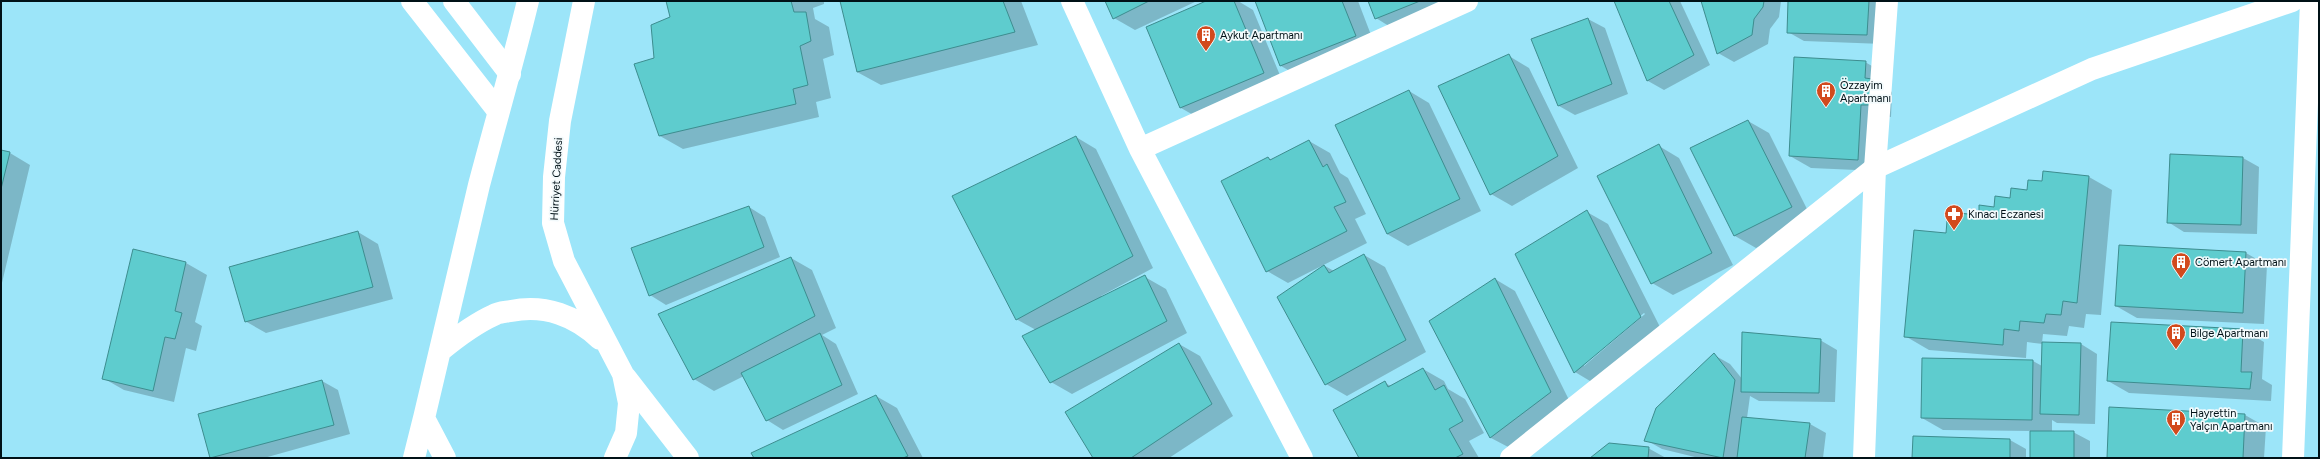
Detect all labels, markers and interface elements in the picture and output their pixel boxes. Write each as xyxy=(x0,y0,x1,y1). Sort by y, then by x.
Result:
building icon: Aykut Apartmanı xyxy=(1195,24,1217,52)
place label: Aykut Apartmanı xyxy=(1220,29,1303,42)
place label: Özzayim Apartmanı xyxy=(1840,78,1891,105)
building icon: Özzayim Apartmanı xyxy=(1815,80,1837,108)
street label: Hürriyet Caddesi xyxy=(548,137,565,221)
pharmacy icon: Kınacı Eczanesi xyxy=(1943,203,1965,231)
place label: Kınacı Eczanesi xyxy=(1968,208,2044,221)
building icon: Cömert Apartmanı xyxy=(2170,251,2192,279)
place label: Cömert Apartmanı xyxy=(2195,256,2286,269)
building icon: Bilge Apartmanı xyxy=(2165,322,2187,350)
place label: Bilge Apartmanı xyxy=(2190,327,2268,340)
place label: Hayrettin Yalçın Apartmanı xyxy=(2190,407,2272,433)
building icon: Hayrettin Yalçın Apartmanı xyxy=(2165,408,2187,436)

